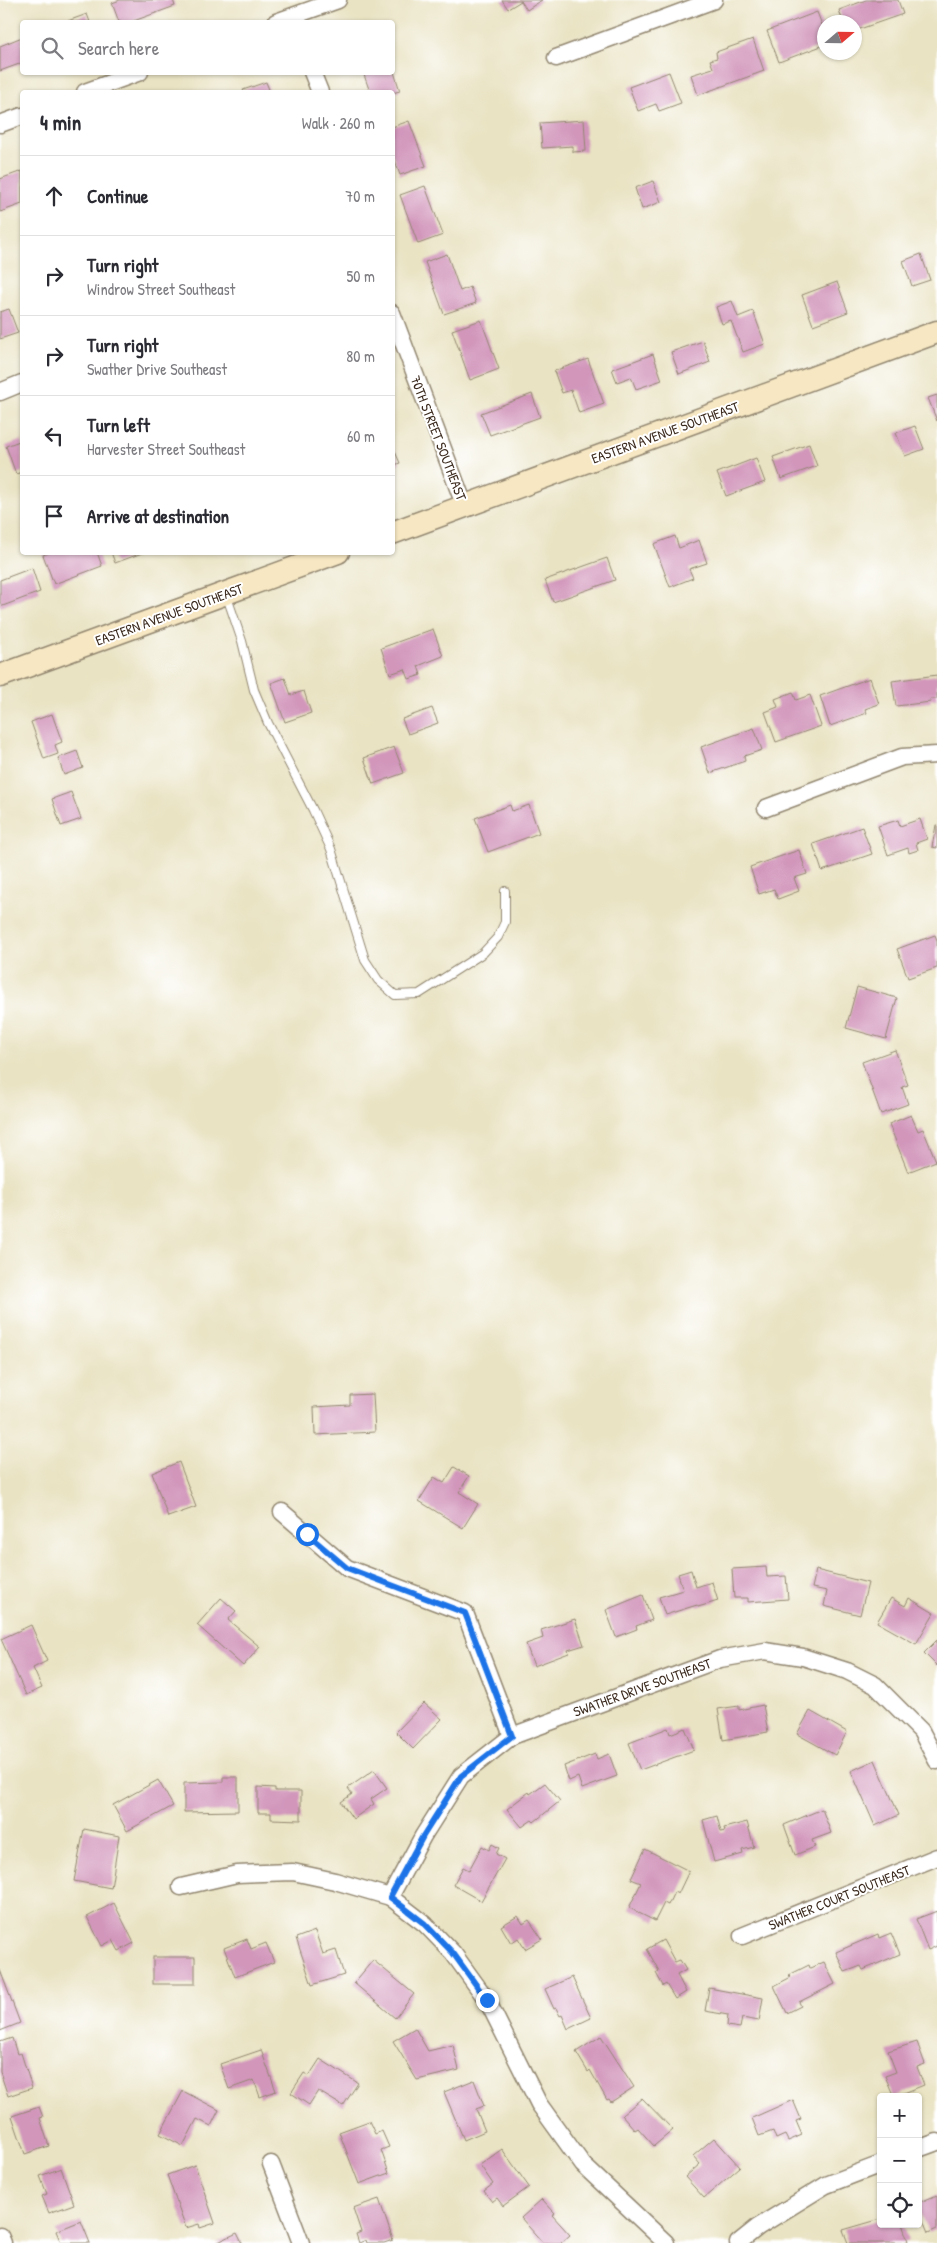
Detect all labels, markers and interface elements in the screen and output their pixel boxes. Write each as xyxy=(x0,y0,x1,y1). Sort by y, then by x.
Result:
north arrow xyxy=(817,15,862,60)
search box xyxy=(20,20,395,75)
icon: search xyxy=(38,34,66,62)
text: Search here xyxy=(78,35,159,61)
text: 4 min xyxy=(40,108,81,137)
text: Walk · 260 m xyxy=(302,112,375,134)
icon: ahead xyxy=(40,182,68,210)
text: Continue xyxy=(87,183,148,209)
text: 70 m xyxy=(345,185,375,207)
text: Turn right xyxy=(87,252,158,278)
icon: right xyxy=(40,262,68,290)
text: 50 m xyxy=(347,265,375,287)
text: Windrow Street Southeast xyxy=(87,278,235,300)
text: Turn right xyxy=(87,332,158,358)
icon: right xyxy=(40,342,68,370)
text: 80 m xyxy=(346,345,375,367)
text: Swather Drive Southeast xyxy=(87,358,227,380)
street label: 70TH STREET SOUTHEAST xyxy=(406,373,472,503)
street label: EASTERN AVENUE SOUTHEAST xyxy=(589,396,742,468)
text: Turn left xyxy=(87,412,150,438)
icon: left xyxy=(40,422,68,450)
text: 60 m xyxy=(347,425,375,447)
text: Harvester Street Southeast xyxy=(87,438,245,460)
icon: arrive xyxy=(40,502,68,530)
text: Arrive at destination xyxy=(87,503,229,529)
street label: EASTERN AVENUE SOUTHEAST xyxy=(93,578,246,650)
route start xyxy=(296,1523,319,1546)
street label: SWATHER DRIVE SOUTHEAST xyxy=(570,1653,714,1721)
street label: SWATHER COURT SOUTHEAST xyxy=(765,1860,913,1934)
route end xyxy=(476,1989,499,2012)
map controls xyxy=(877,2093,922,2228)
button: + xyxy=(877,2093,922,2138)
button: − xyxy=(877,2138,922,2183)
button: locate xyxy=(877,2183,922,2228)

